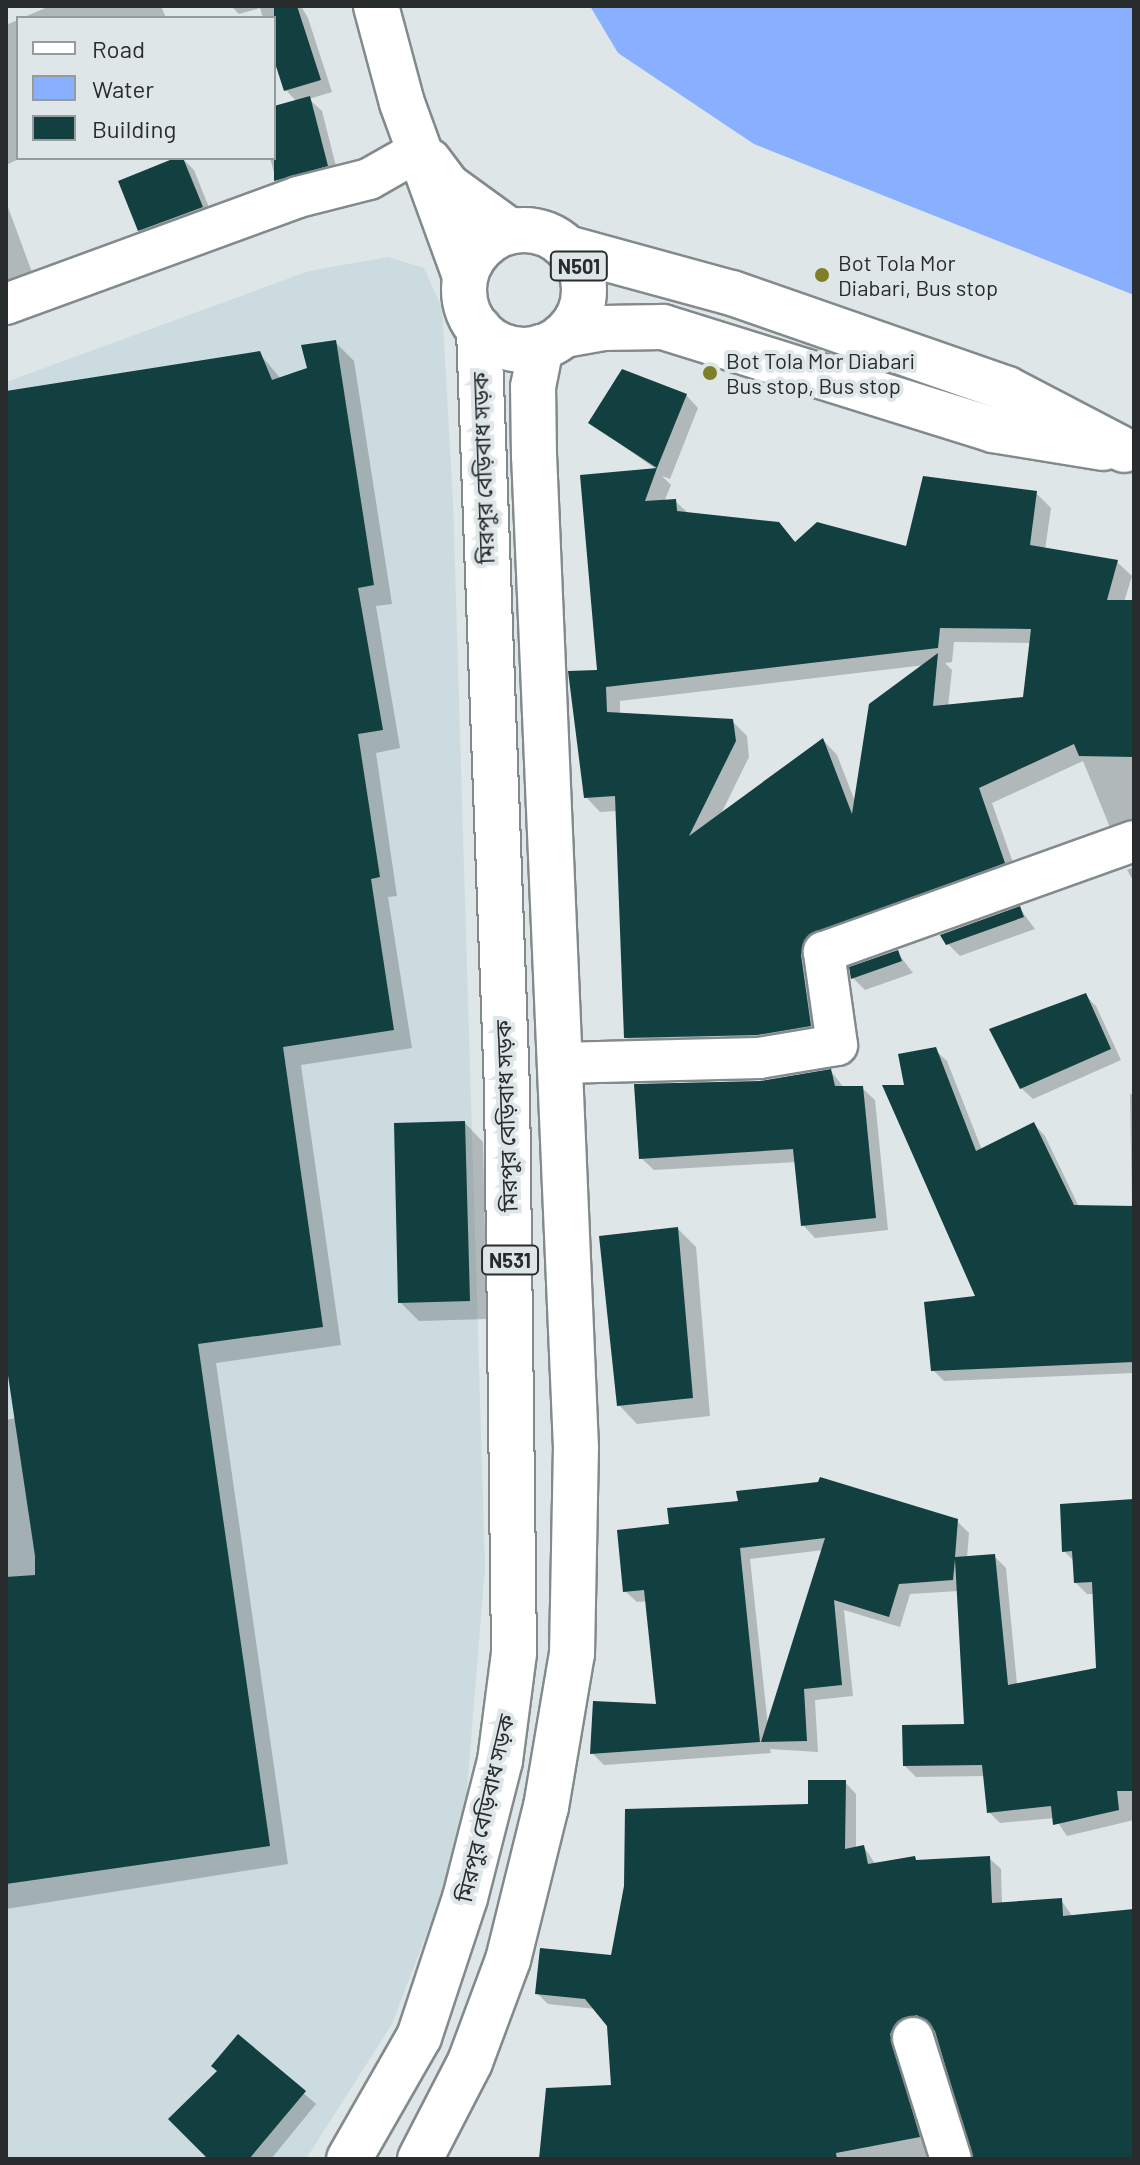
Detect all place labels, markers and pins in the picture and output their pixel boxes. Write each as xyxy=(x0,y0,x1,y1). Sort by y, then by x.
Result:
place label: Bot Tola Mor Diabari, Bus stop xyxy=(838,249,998,300)
marker: Bot Tola Mor Diabari, Bus stop xyxy=(813,266,831,284)
place label: Bot Tola Mor Diabari Bus stop, Bus stop xyxy=(726,347,915,398)
marker: Bot Tola Mor Diabari Bus stop, Bus stop xyxy=(701,364,719,382)

